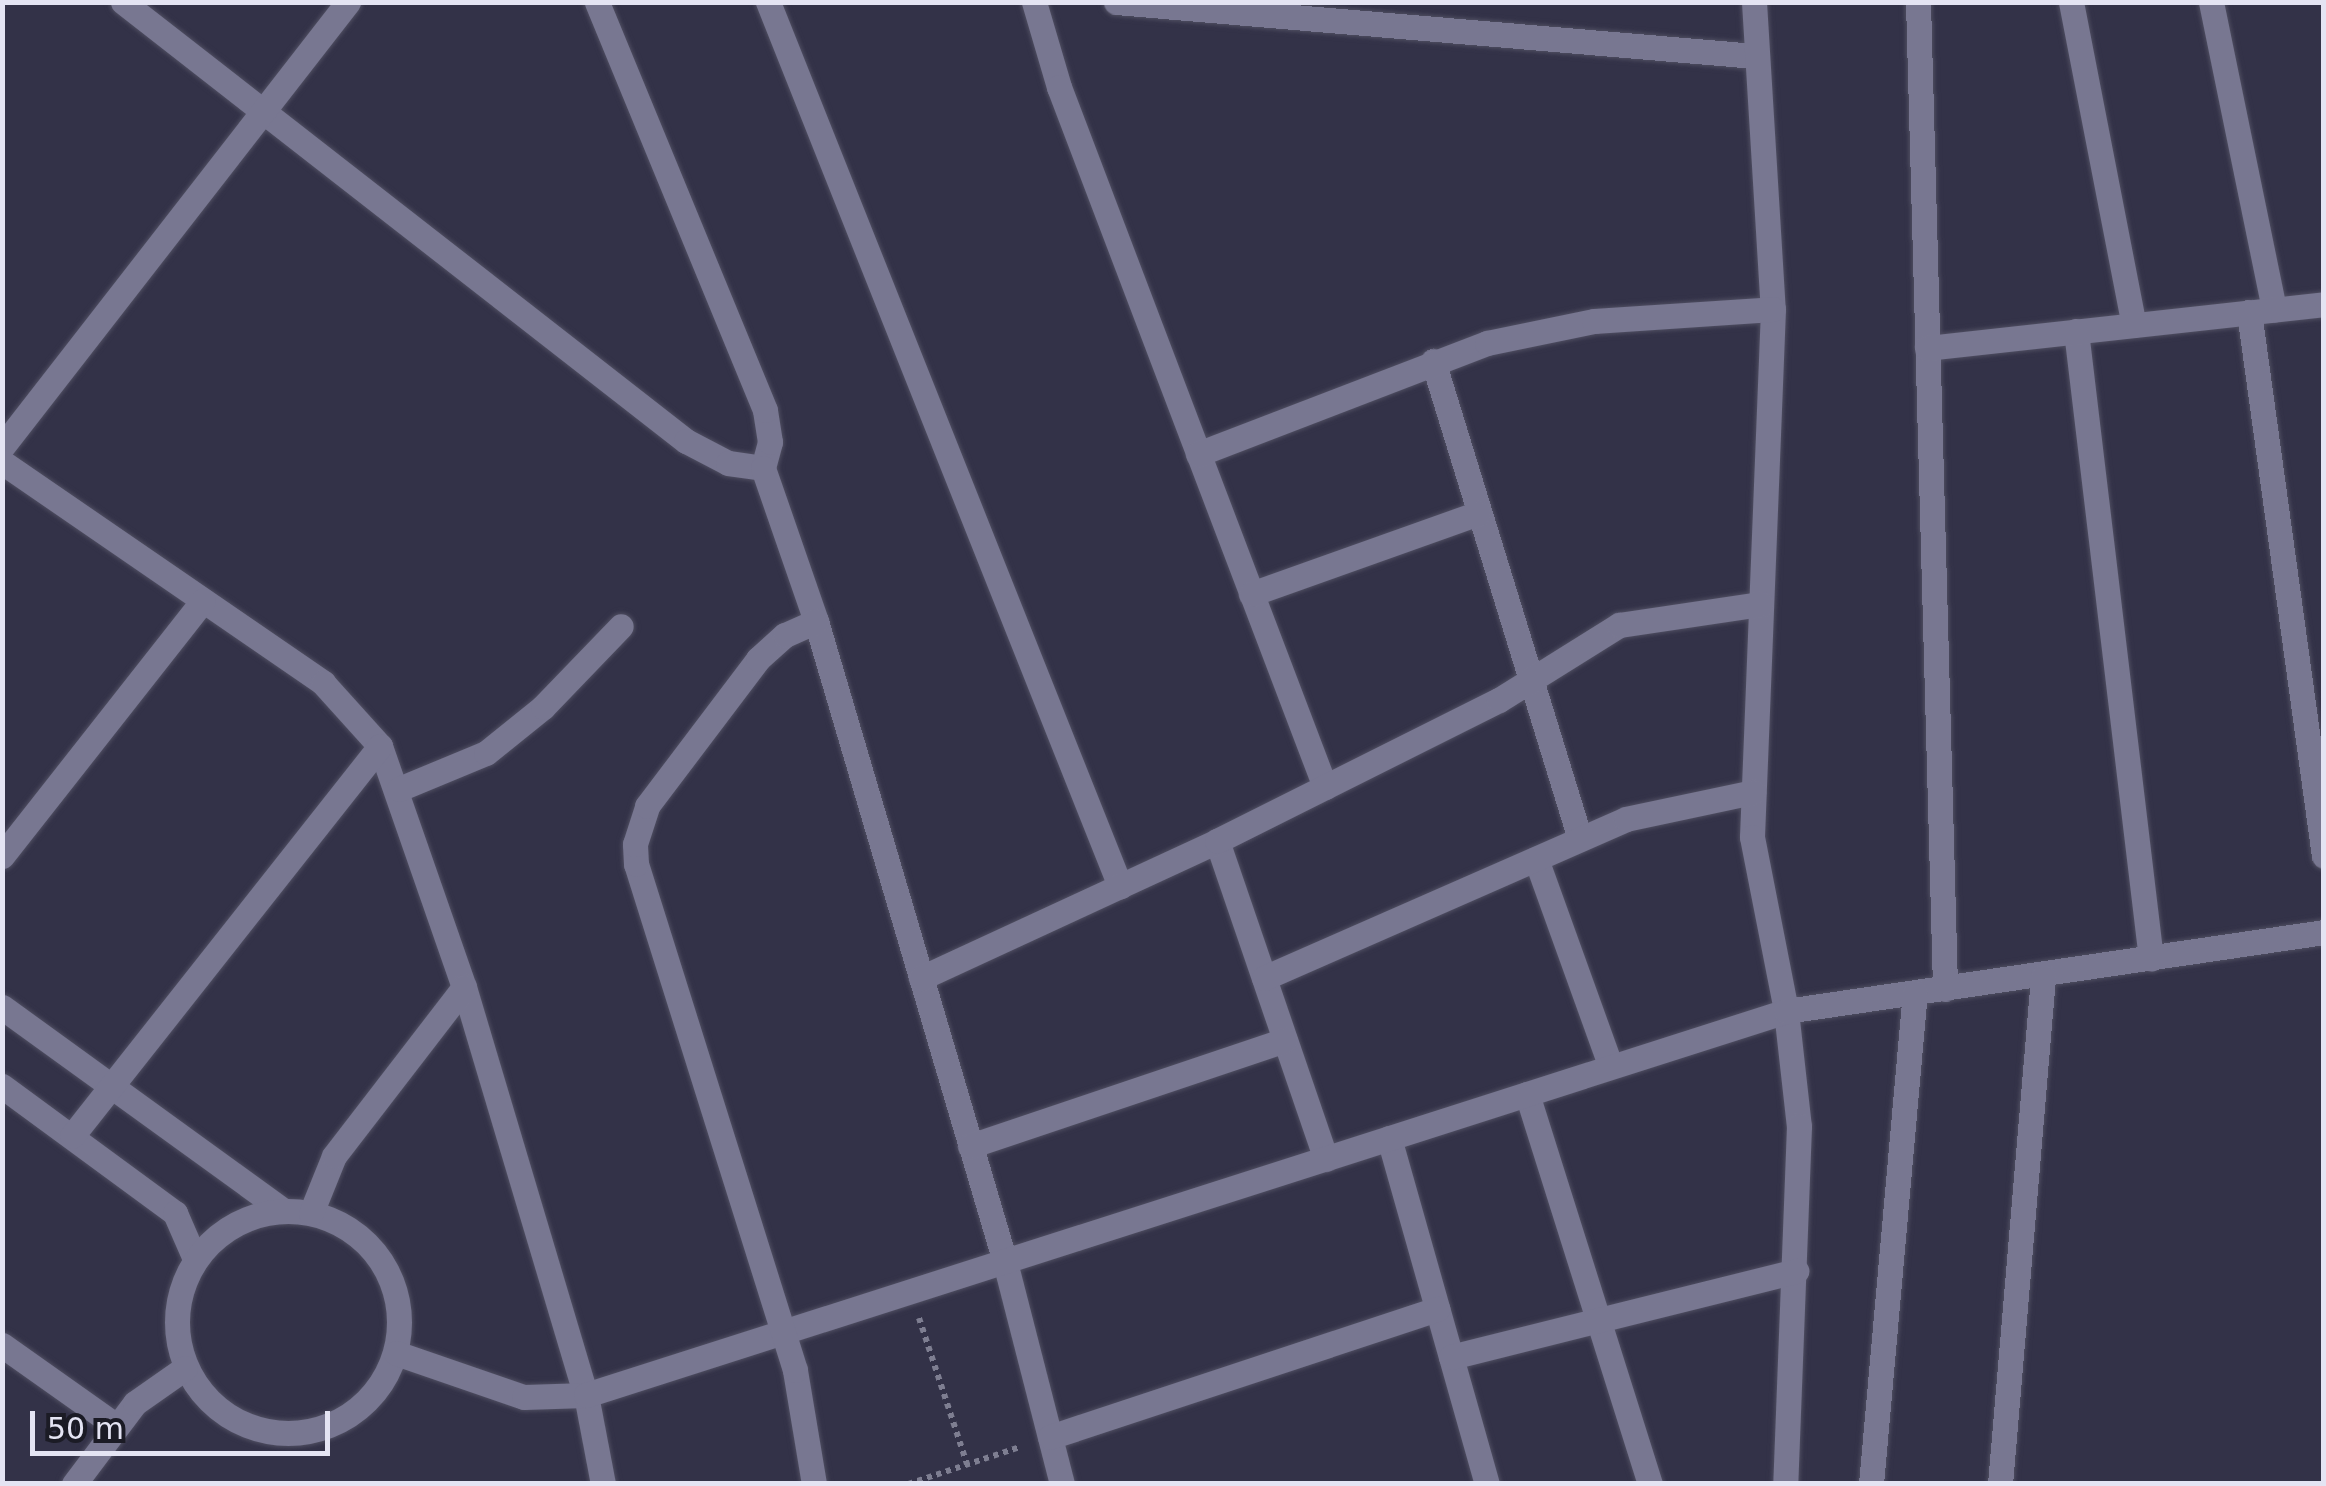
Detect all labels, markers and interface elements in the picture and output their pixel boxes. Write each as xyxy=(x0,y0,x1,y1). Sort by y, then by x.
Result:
scale bar xyxy=(35,1391,335,1453)
text: 50 m xyxy=(47,1411,124,1446)

